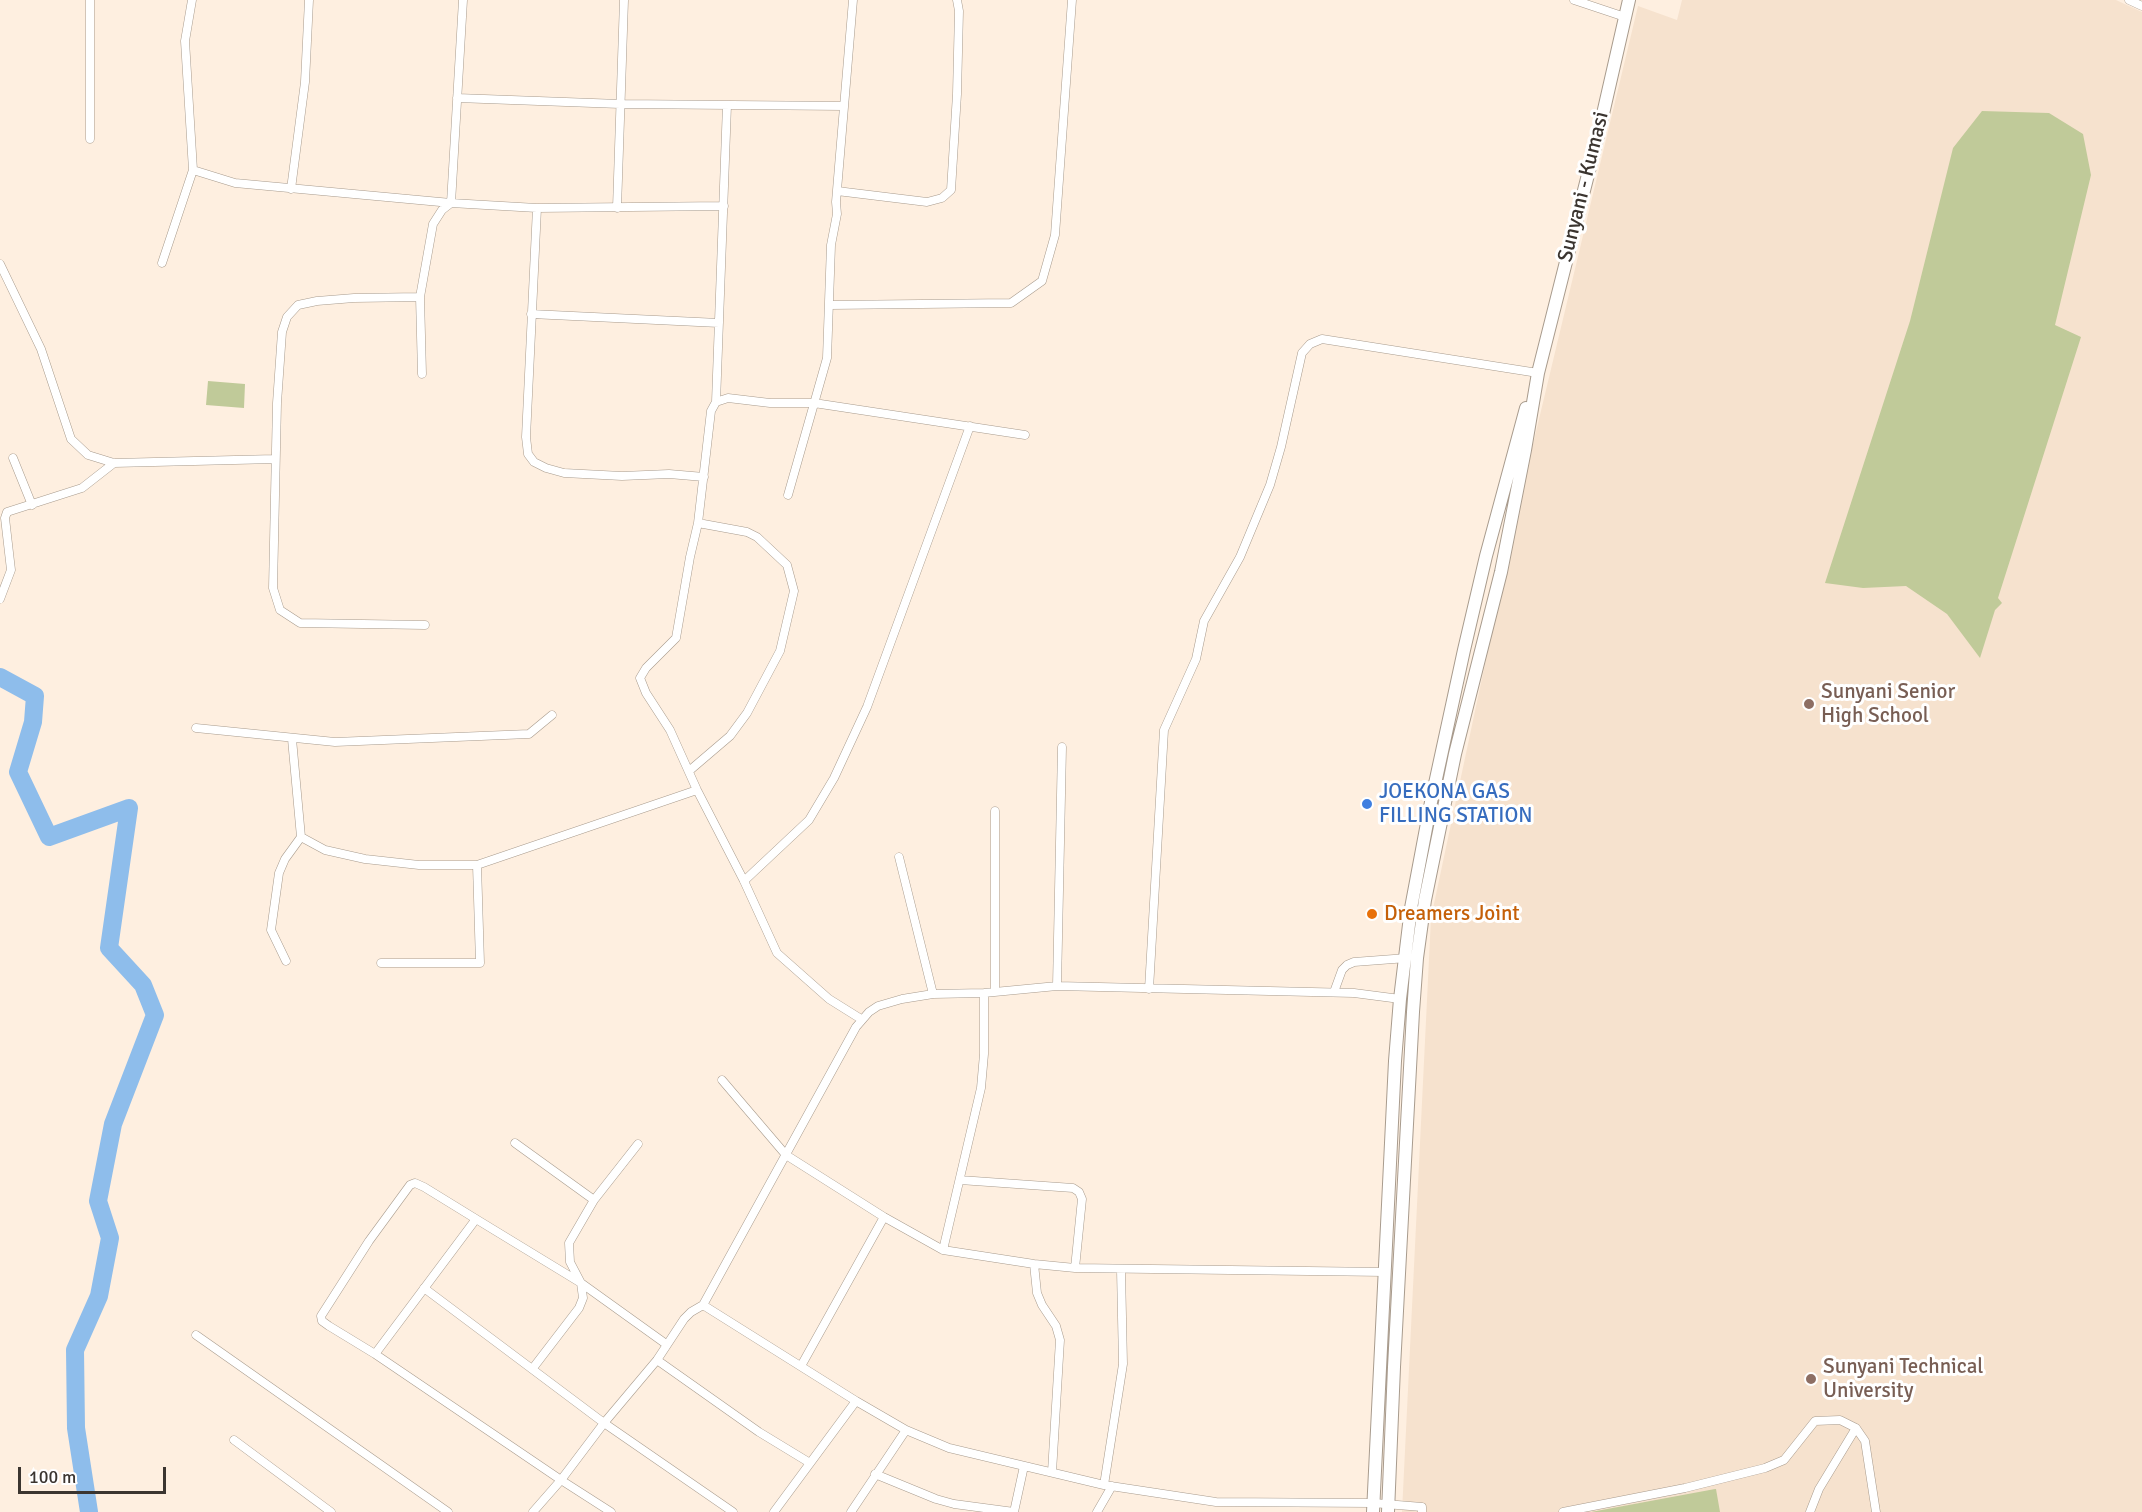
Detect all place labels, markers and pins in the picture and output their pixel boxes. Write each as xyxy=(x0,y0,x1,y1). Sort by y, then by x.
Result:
place label: Sunyani Senior High School xyxy=(1821,679,1955,729)
marker: Sunyani Senior High School xyxy=(1802,697,1816,711)
place label: JOEKONA GAS FILLING STATION xyxy=(1379,779,1532,829)
marker: JOEKONA GAS FILLING STATION xyxy=(1360,797,1374,811)
place label: Dreamers Joint xyxy=(1384,901,1520,927)
marker: Dreamers Joint xyxy=(1365,907,1379,921)
place label: Sunyani Technical University xyxy=(1823,1354,1984,1404)
marker: Sunyani Technical University xyxy=(1804,1372,1818,1386)

